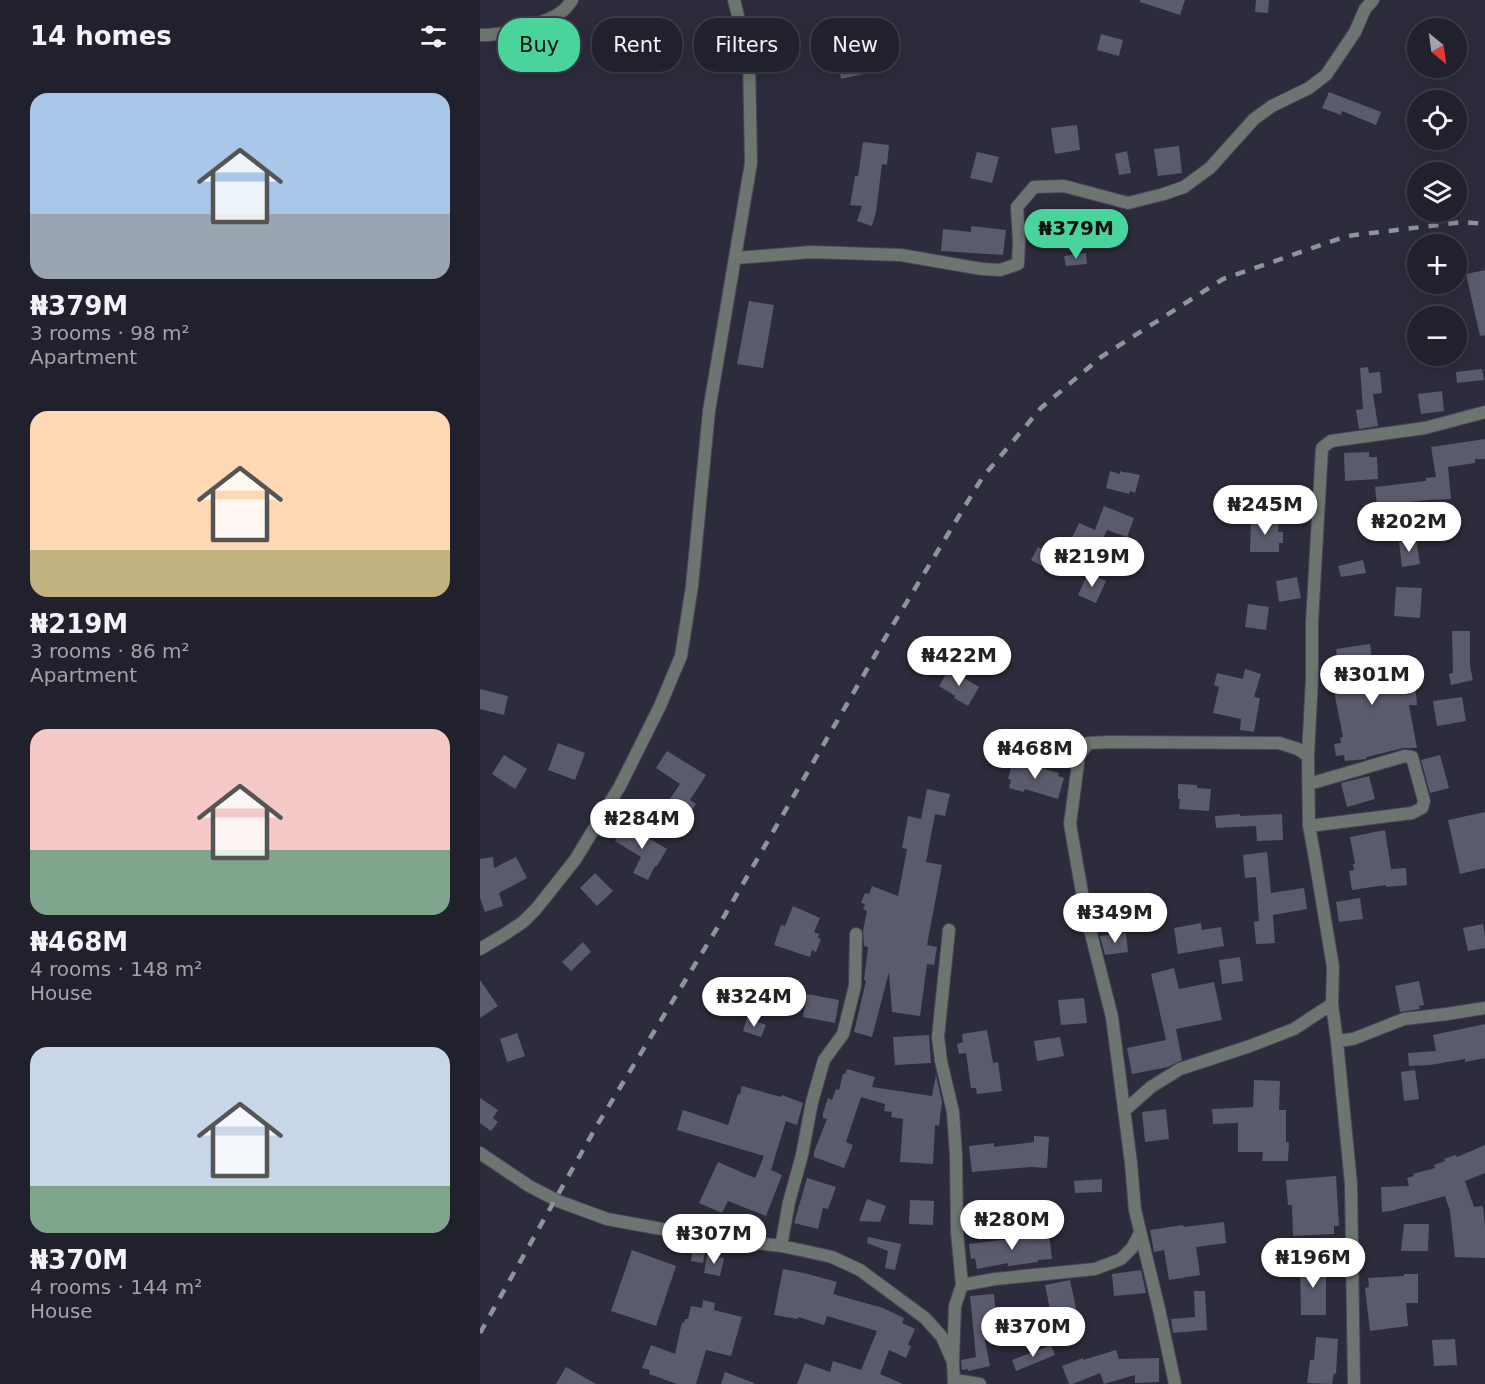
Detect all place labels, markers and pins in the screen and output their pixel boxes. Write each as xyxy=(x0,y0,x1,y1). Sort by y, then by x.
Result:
pin: ₦379M xyxy=(1034,209,1118,260)
pin: ₦245M xyxy=(1223,485,1307,536)
pin: ₦202M xyxy=(1367,502,1451,553)
pin: ₦219M xyxy=(1050,537,1134,588)
pin: ₦422M xyxy=(917,636,1001,687)
pin: ₦301M xyxy=(1330,655,1414,706)
pin: ₦468M xyxy=(993,729,1077,780)
pin: ₦284M xyxy=(600,799,684,850)
pin: ₦349M xyxy=(1073,893,1157,944)
pin: ₦324M xyxy=(712,977,796,1028)
pin: ₦280M xyxy=(970,1200,1054,1251)
pin: ₦307M xyxy=(672,1214,756,1265)
pin: ₦196M xyxy=(1271,1238,1355,1289)
pin: ₦370M xyxy=(991,1307,1075,1358)

